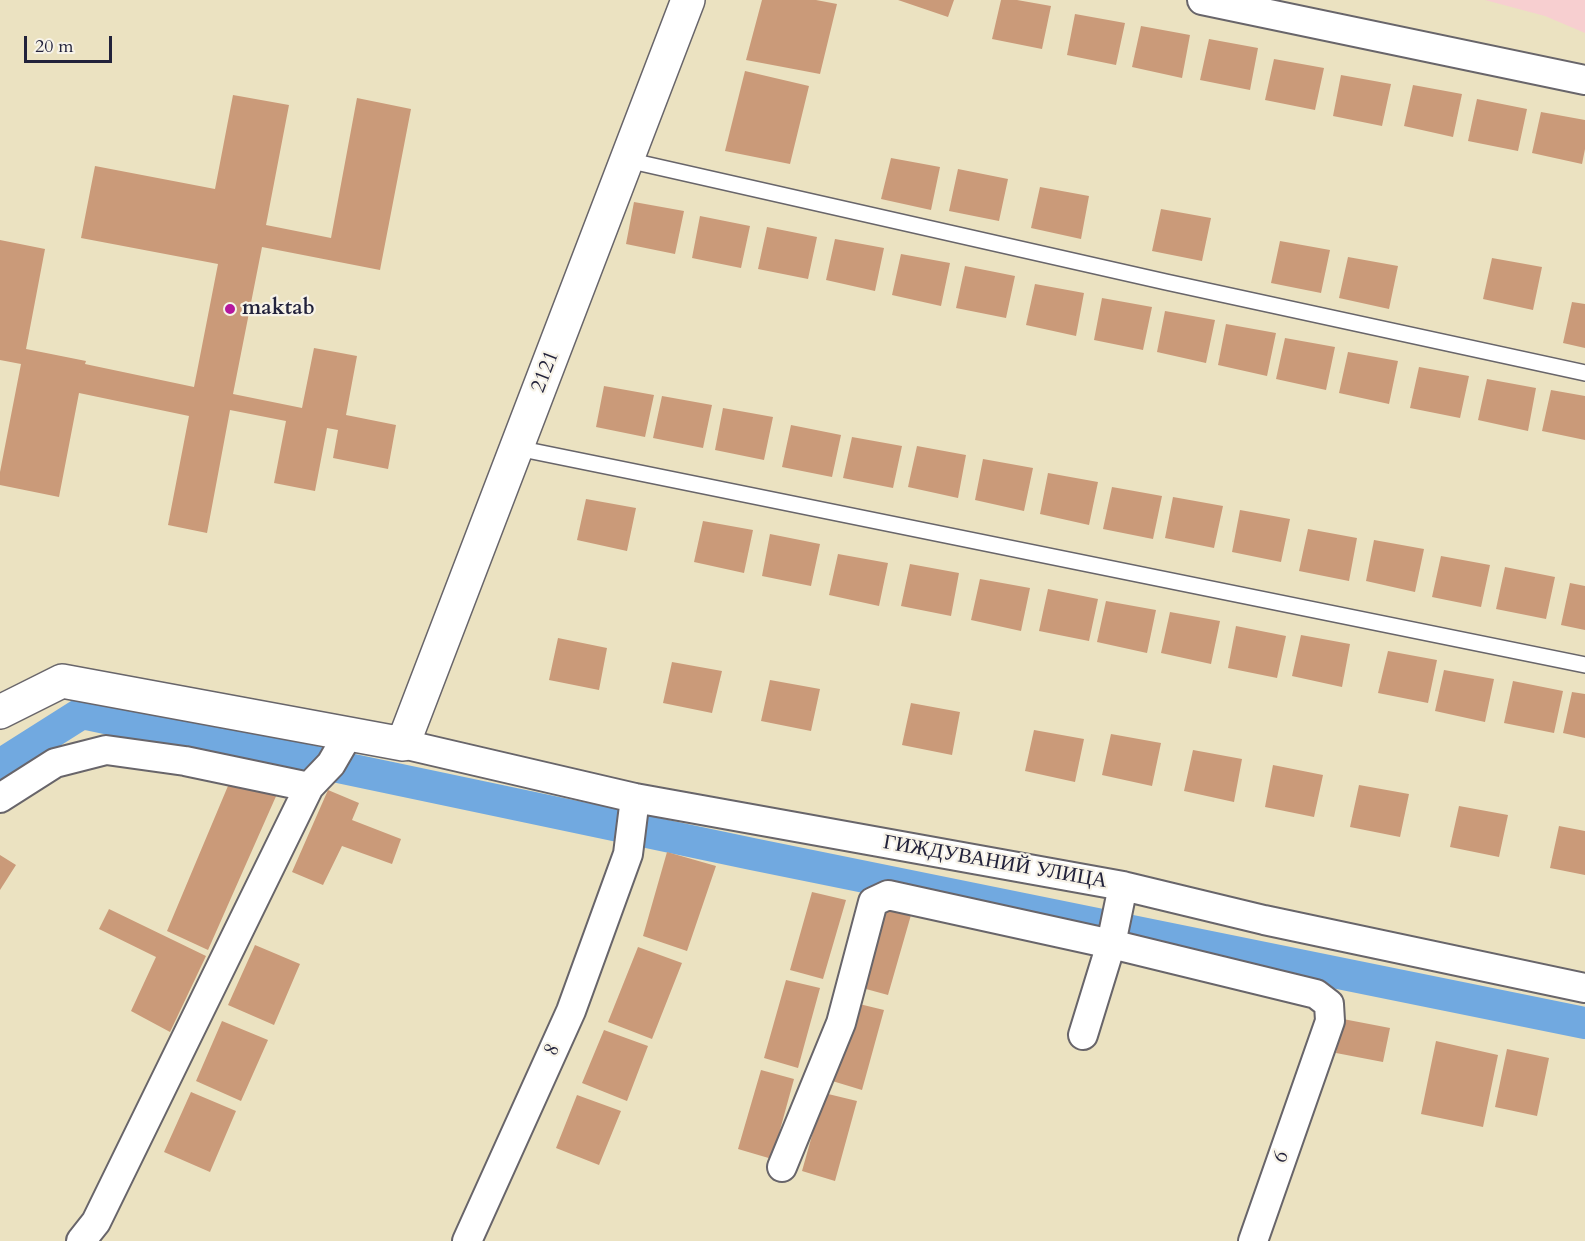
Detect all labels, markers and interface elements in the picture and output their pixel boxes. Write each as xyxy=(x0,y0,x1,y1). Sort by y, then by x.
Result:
scale bar xyxy=(27,24,116,62)
text: 20 m xyxy=(35,34,74,59)
place label: maktab xyxy=(242,296,315,322)
marker: maktab xyxy=(223,302,237,316)
street label: 2121 xyxy=(527,347,565,397)
street label: ГИЖДУВАНИЙ УЛИЦА xyxy=(881,831,1109,895)
street label: 8 xyxy=(539,1040,567,1060)
street label: 6 xyxy=(1268,1148,1296,1166)

